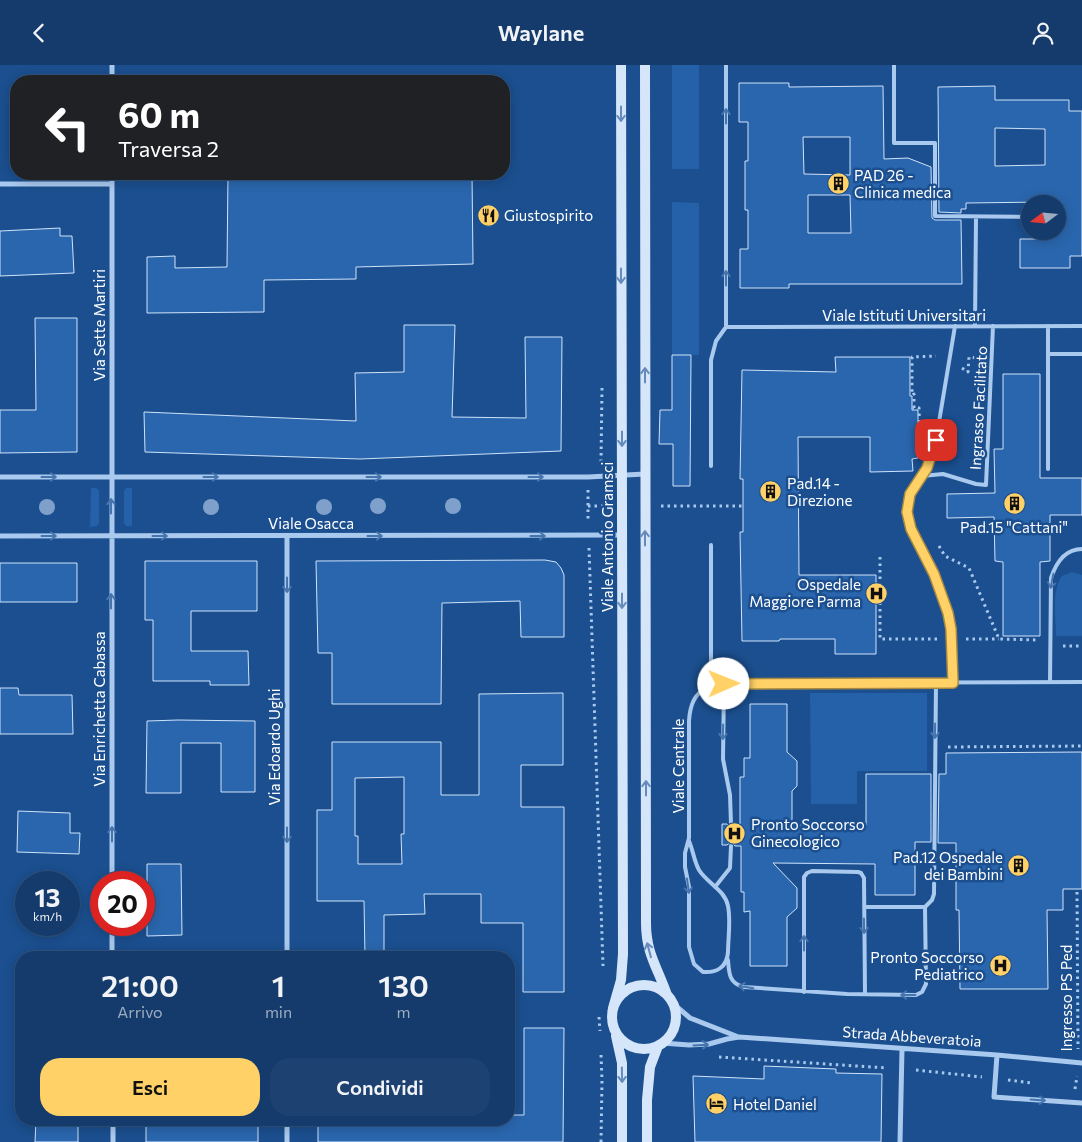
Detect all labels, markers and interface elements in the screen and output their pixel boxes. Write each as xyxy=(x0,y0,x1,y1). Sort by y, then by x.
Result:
icon: back xyxy=(25,19,53,47)
text: Waylane xyxy=(498,19,584,46)
icon: person xyxy=(1029,19,1057,47)
text: 60 m xyxy=(118,92,200,135)
icon: left xyxy=(35,95,100,160)
one-way arrow xyxy=(616,105,626,121)
one-way arrow xyxy=(721,108,731,124)
text: Traversa 2 xyxy=(118,135,219,162)
place label: PAD 26 - Clinica medica xyxy=(854,166,951,201)
building icon: PAD 26 - Clinica medica xyxy=(826,172,850,196)
north arrow xyxy=(1021,195,1066,240)
map controls xyxy=(1021,195,1066,240)
restaurant icon: Giustospirito xyxy=(476,203,500,227)
place label: Giustospirito xyxy=(504,206,593,224)
one-way arrow xyxy=(616,268,626,284)
street label: Via Sette Martiri xyxy=(90,269,108,381)
one-way arrow xyxy=(721,271,731,287)
street label: Viale Istituti Universitari xyxy=(822,306,986,324)
street label: Ingrasso Facilitato xyxy=(966,346,990,470)
one-way arrow xyxy=(640,368,650,384)
pin xyxy=(915,419,957,461)
icon: arrive xyxy=(922,426,950,454)
one-way arrow xyxy=(617,430,627,446)
street label: Viale Antonio Gramsci xyxy=(598,462,616,612)
one-way arrow xyxy=(40,472,56,482)
one-way arrow xyxy=(202,472,219,482)
one-way arrow xyxy=(365,472,381,482)
one-way arrow xyxy=(528,472,544,482)
place label: Pad.14 - Direzione xyxy=(787,474,852,509)
building icon: Pad.14 - Direzione xyxy=(759,480,783,504)
building icon: Pad.15 "Cattani" xyxy=(1002,492,1026,516)
one-way arrow xyxy=(106,499,116,515)
street label: Viale Osacca xyxy=(268,514,354,532)
place label: Pad.15 "Cattani" xyxy=(960,518,1068,536)
one-way arrow xyxy=(640,530,650,546)
one-way arrow xyxy=(40,531,56,541)
one-way arrow xyxy=(152,531,168,541)
one-way arrow xyxy=(366,531,383,541)
one-way arrow xyxy=(529,531,545,541)
one-way arrow xyxy=(1046,572,1056,588)
place label: Ospedale Maggiore Parma xyxy=(749,575,861,610)
one-way arrow xyxy=(282,576,292,592)
hospital icon: Ospedale Maggiore Parma xyxy=(865,581,889,605)
one-way arrow xyxy=(617,592,627,609)
one-way arrow xyxy=(106,594,116,610)
street label: Via Enrichetta Cabassa xyxy=(90,631,108,787)
position arrow xyxy=(697,657,749,709)
street label: Via Edoardo Ughi xyxy=(265,688,283,806)
street label: Viale Centrale xyxy=(669,718,687,813)
one-way arrow xyxy=(930,723,940,739)
one-way arrow xyxy=(718,724,728,740)
one-way arrow xyxy=(641,780,651,796)
place label: Pronto Soccorso Ginecologico xyxy=(751,815,865,850)
hospital icon: Pronto Soccorso Ginecologico xyxy=(723,821,747,845)
one-way arrow xyxy=(107,826,117,842)
one-way arrow xyxy=(282,826,292,842)
place label: Pad.12 Ospedale dei Bambini xyxy=(893,848,1003,883)
building icon: Pad.12 Ospedale dei Bambini xyxy=(1007,854,1031,878)
speed limit sign: 20 xyxy=(90,871,155,936)
one-way arrow xyxy=(683,878,693,894)
text: 13 xyxy=(35,882,60,912)
text: km/h xyxy=(33,909,62,923)
one-way arrow xyxy=(859,918,869,934)
one-way arrow xyxy=(799,935,809,952)
one-way arrow xyxy=(644,942,653,958)
street label: Ingresso PS Ped xyxy=(1057,945,1075,1051)
place label: Pronto Soccorso Pediatrico xyxy=(870,948,984,983)
hospital icon: Pronto Soccorso Pediatrico xyxy=(988,954,1012,978)
text: 21:00 xyxy=(101,966,179,1003)
text: 1 xyxy=(272,966,285,1003)
text: 130 xyxy=(378,966,429,1003)
one-way arrow xyxy=(738,981,754,991)
one-way arrow xyxy=(900,990,916,1000)
text: Arrivo xyxy=(117,1002,163,1021)
text: min xyxy=(265,1002,292,1021)
text: m xyxy=(397,1002,411,1021)
street label: Strada Abbeveratoia xyxy=(842,1022,982,1050)
one-way arrow xyxy=(693,1040,709,1049)
button: Esci xyxy=(40,1058,260,1116)
button: Condividi xyxy=(270,1058,490,1116)
one-way arrow xyxy=(617,1066,627,1083)
hotel icon: Hotel Daniel xyxy=(705,1092,729,1116)
place label: Hotel Daniel xyxy=(733,1095,817,1113)
one-way arrow xyxy=(1029,1095,1045,1105)

